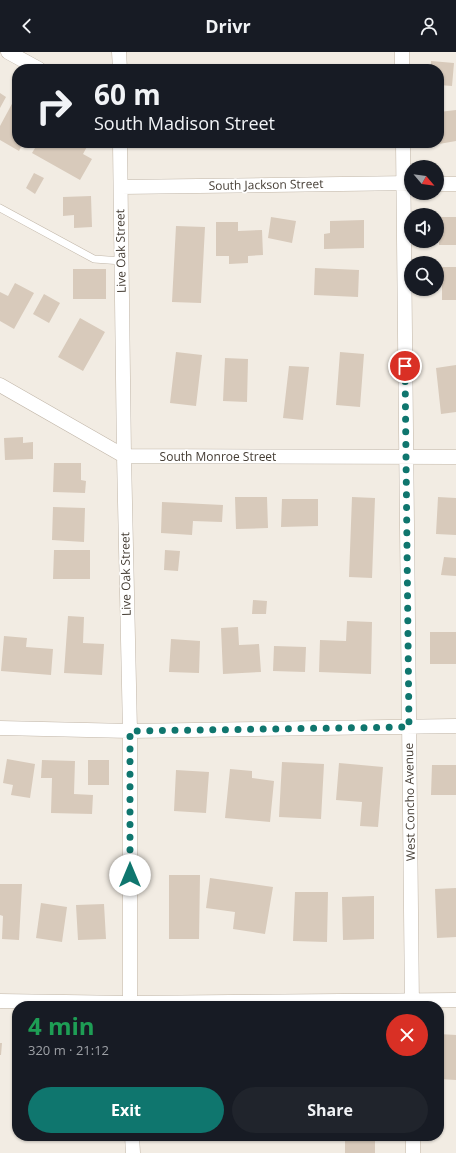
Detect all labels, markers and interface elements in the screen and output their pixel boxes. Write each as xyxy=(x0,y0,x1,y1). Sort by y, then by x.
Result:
text: Drivr xyxy=(205,14,251,38)
icon: back xyxy=(16,15,38,37)
icon: person xyxy=(418,15,440,37)
text: 60 m xyxy=(94,75,161,113)
icon: right xyxy=(28,80,80,132)
text: South Madison Street xyxy=(94,111,275,135)
north arrow xyxy=(404,160,444,200)
map controls xyxy=(404,160,444,296)
street label: South Jackson Street xyxy=(208,175,324,194)
button: sound xyxy=(404,208,444,248)
street label: Live Oak Street xyxy=(111,209,130,293)
button: search xyxy=(404,256,444,296)
pin xyxy=(388,349,422,383)
icon: arrive xyxy=(394,355,416,377)
street label: South Monroe Street xyxy=(160,448,276,465)
street label: Live Oak Street xyxy=(116,532,135,616)
street label: West Concho Avenue xyxy=(400,742,419,861)
position arrow xyxy=(109,854,151,896)
text: 4 min xyxy=(28,1009,95,1042)
button: close xyxy=(386,1014,428,1056)
text: 320 m · 21:12 xyxy=(28,1041,109,1059)
button: Exit xyxy=(28,1087,224,1133)
button: Share xyxy=(232,1087,428,1133)

